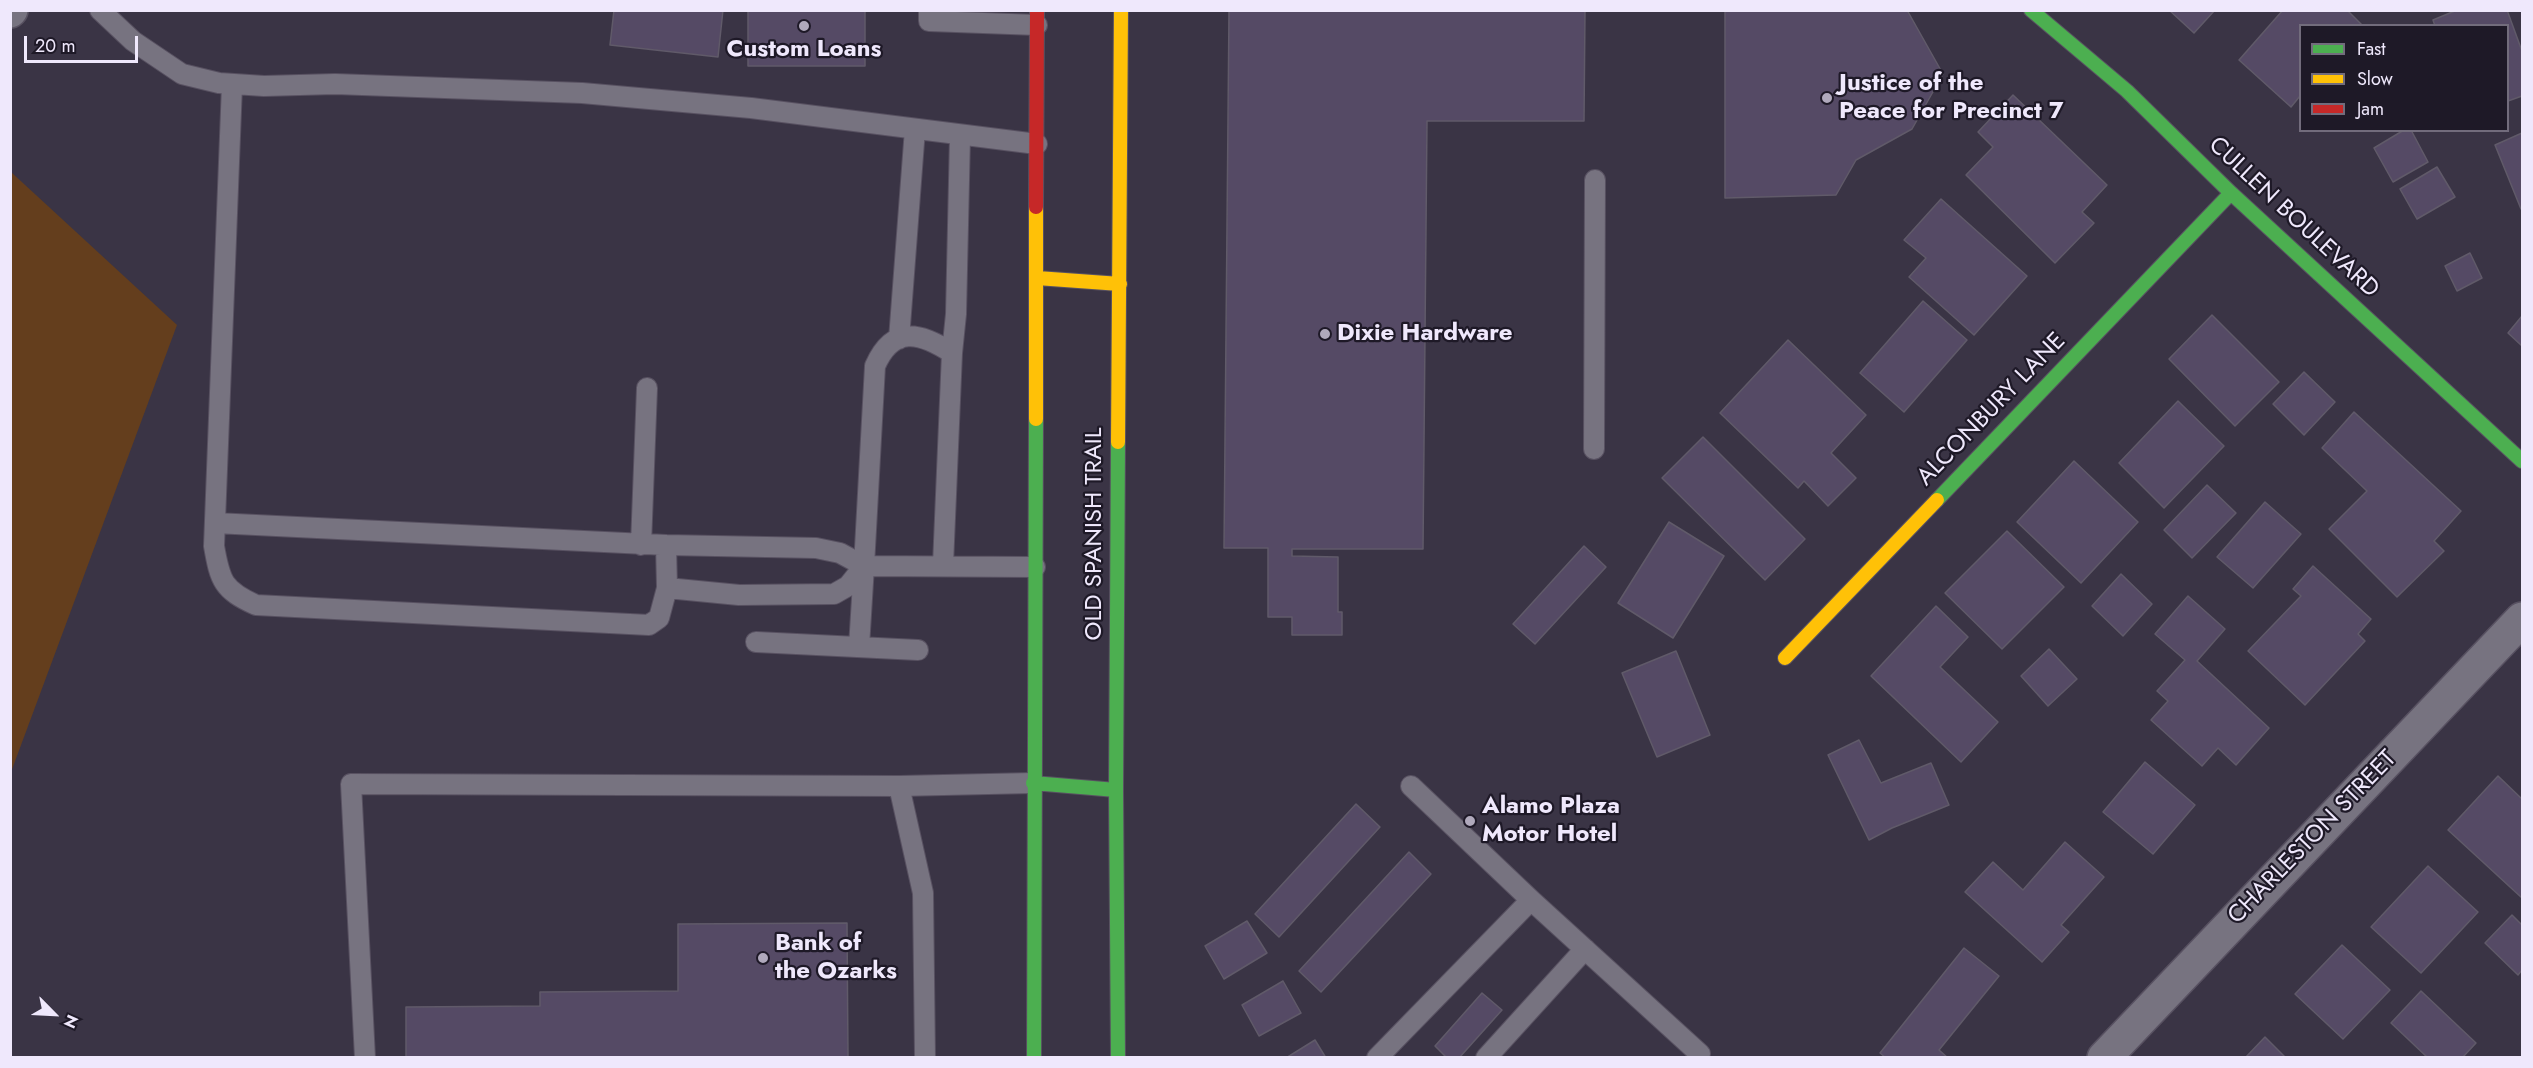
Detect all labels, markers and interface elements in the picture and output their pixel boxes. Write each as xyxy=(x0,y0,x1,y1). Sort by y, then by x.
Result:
marker: Custom Loans xyxy=(797,19,811,33)
scale bar xyxy=(27,24,141,62)
legend xyxy=(2299,24,2509,132)
text: 20 m xyxy=(35,33,75,59)
place label: Custom Loans xyxy=(727,36,881,64)
text: Fast xyxy=(2357,36,2386,62)
text: Slow xyxy=(2357,66,2393,92)
place label: Justice of the Peace for Precinct 7 xyxy=(1839,70,2063,126)
marker: Justice of the Peace for Precinct 7 xyxy=(1820,91,1834,105)
text: Jam xyxy=(2357,96,2384,122)
street label: CULLEN BOULEVARD xyxy=(2202,132,2384,304)
place label: Dixie Hardware xyxy=(1337,320,1512,348)
marker: Dixie Hardware xyxy=(1318,327,1332,341)
street label: ALCONBURY LANE xyxy=(1912,327,2072,493)
street label: OLD SPANISH TRAIL xyxy=(1081,428,1109,640)
street label: CHARLESTON STREET xyxy=(2223,745,2403,931)
place label: Alamo Plaza Motor Hotel xyxy=(1482,793,1620,849)
marker: Alamo Plaza Motor Hotel xyxy=(1463,814,1477,828)
place label: Bank of the Ozarks xyxy=(775,930,897,986)
marker: Bank of the Ozarks xyxy=(756,951,770,965)
north arrow xyxy=(24,984,84,1044)
text: N xyxy=(58,1011,84,1032)

